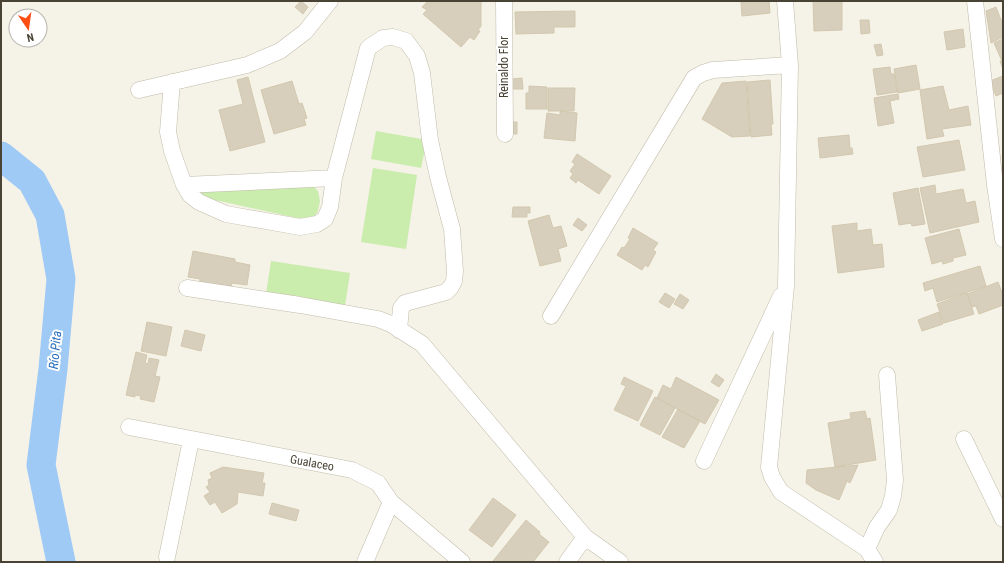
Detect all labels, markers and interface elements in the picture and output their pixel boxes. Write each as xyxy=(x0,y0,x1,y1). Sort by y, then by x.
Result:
north arrow xyxy=(8,8,48,48)
text: N xyxy=(25,30,35,44)
street label: Reinaldo Flor xyxy=(497,36,511,98)
water label: Río Pita xyxy=(46,330,64,370)
street label: Gualaceo xyxy=(289,452,335,474)

